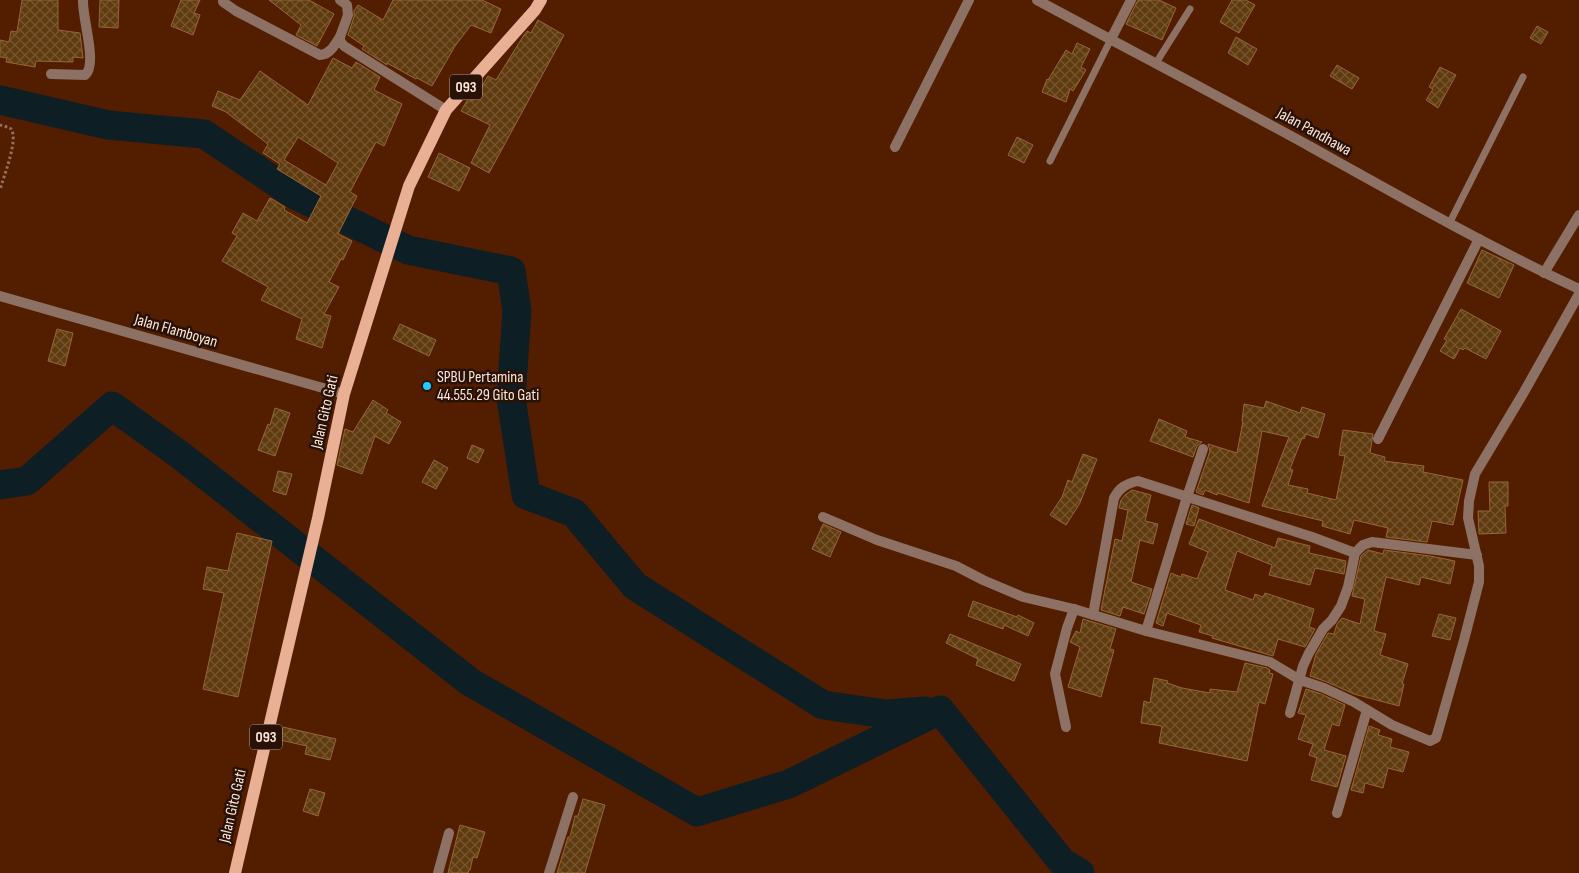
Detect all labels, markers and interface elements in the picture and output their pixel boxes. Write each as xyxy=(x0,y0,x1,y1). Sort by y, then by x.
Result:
road number: 093 xyxy=(450,74,482,100)
street label: Jalan Pandhawa xyxy=(1273,103,1354,160)
street label: Jalan Flamboyan xyxy=(131,310,220,352)
place label: SPBU Pertamina 44.555.29 Gito Gati xyxy=(437,368,539,405)
street label: Jalan Gito Gati xyxy=(307,373,343,452)
marker: SPBU Pertamina 44.555.29 Gito Gati xyxy=(421,380,433,392)
road number: 093 xyxy=(250,724,282,750)
street label: Jalan Gito Gati xyxy=(215,767,251,846)

